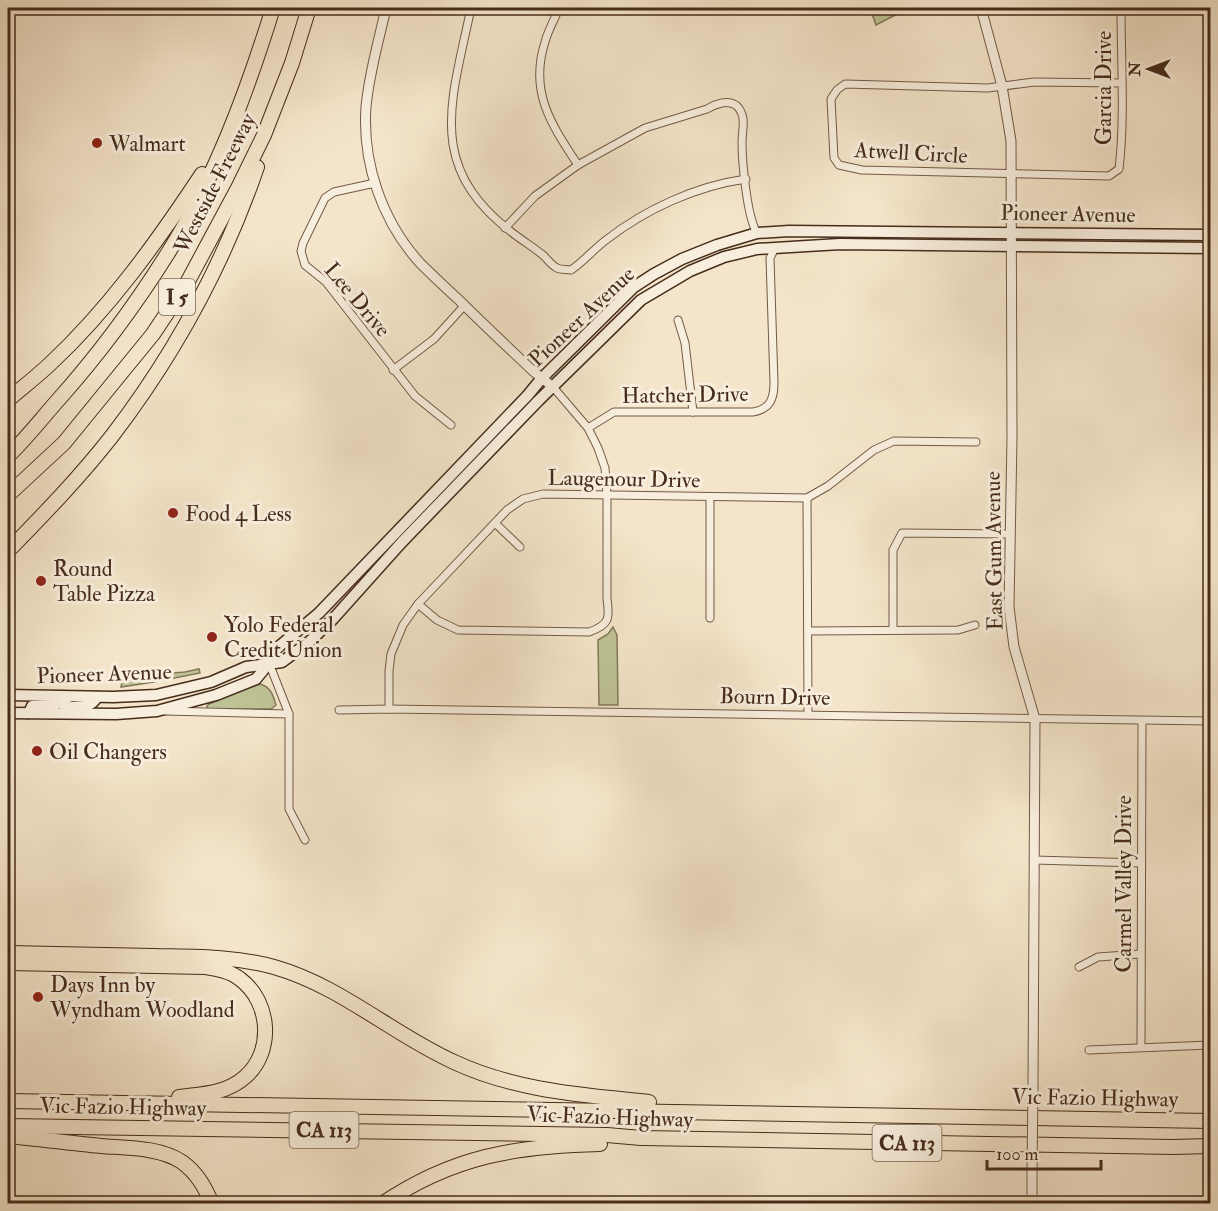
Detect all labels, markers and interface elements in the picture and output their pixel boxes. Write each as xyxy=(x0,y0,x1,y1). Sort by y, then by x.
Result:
street label: Garcia Drive xyxy=(1090,31,1118,145)
north arrow xyxy=(1119,39,1179,99)
text: N xyxy=(1125,61,1145,77)
street label: Westside Freeway xyxy=(167,108,262,259)
place label: Walmart xyxy=(108,130,186,158)
marker: Walmart xyxy=(90,136,104,150)
street label: Atwell Circle xyxy=(853,136,968,170)
street label: Pioneer Avenue xyxy=(1000,199,1136,229)
street label: Lee Drive xyxy=(318,256,397,343)
street label: Pioneer Avenue xyxy=(523,260,641,373)
road number: I 5 xyxy=(159,279,195,315)
street label: Hatcher Drive xyxy=(621,380,749,410)
street label: Laugenour Drive xyxy=(547,464,701,494)
street label: East Gum Avenue xyxy=(979,471,1009,631)
place label: Food 4 Less xyxy=(185,500,292,528)
marker: Food 4 Less xyxy=(166,506,180,520)
place label: Round Table Pizza xyxy=(53,555,156,608)
marker: Round Table Pizza xyxy=(34,574,48,588)
place label: Yolo Federal Credit Union xyxy=(224,611,342,664)
marker: Yolo Federal Credit Union xyxy=(205,630,219,644)
street label: Pioneer Avenue xyxy=(36,658,172,690)
street label: Bourn Drive xyxy=(719,682,831,712)
place label: Oil Changers xyxy=(49,738,167,766)
marker: Oil Changers xyxy=(30,744,44,758)
street label: Carmel Valley Drive xyxy=(1110,795,1138,973)
place label: Days Inn by Wyndham Woodland xyxy=(49,971,235,1024)
marker: Days Inn by Wyndham Woodland xyxy=(31,990,45,1004)
street label: Vic Fazio Highway xyxy=(1011,1083,1179,1113)
street label: Vic Fazio Highway xyxy=(39,1092,207,1122)
street label: Vic Fazio Highway xyxy=(526,1100,694,1134)
road number: CA 113 xyxy=(290,1112,358,1148)
road number: CA 113 xyxy=(872,1125,942,1161)
scale bar xyxy=(987,1133,1101,1171)
text: 100 m xyxy=(996,1143,1039,1166)

